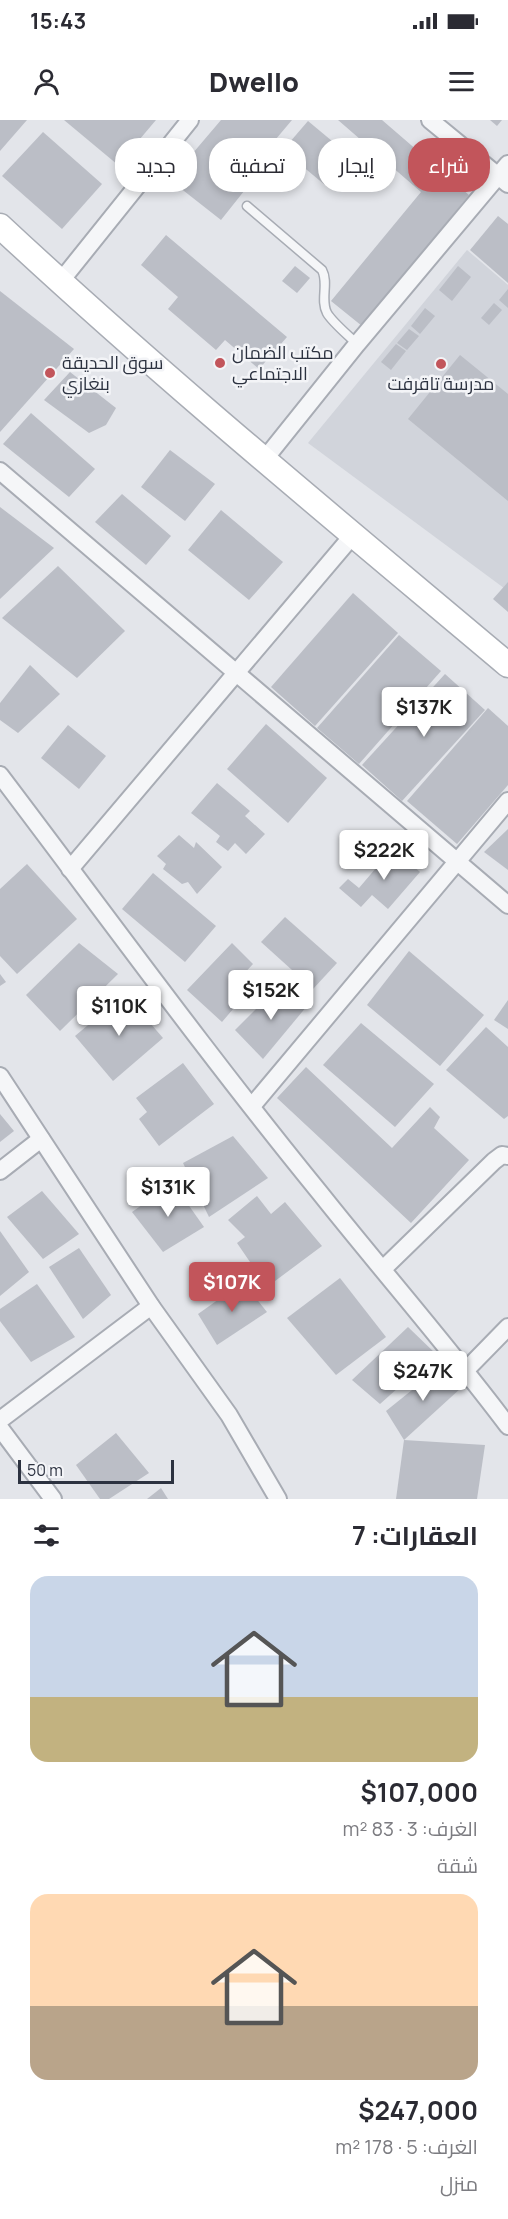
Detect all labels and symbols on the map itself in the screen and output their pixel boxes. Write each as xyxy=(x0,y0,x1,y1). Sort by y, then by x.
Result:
place label: مكتب الضمان الاجتماعي xyxy=(232,340,334,388)
place label: سوق الحديقة بنغازي xyxy=(62,350,163,398)
marker: مكتب الضمان الاجتماعي xyxy=(213,356,227,370)
marker: مدرسة تاقرفت xyxy=(434,357,448,371)
marker: سوق الحديقة بنغازي xyxy=(43,366,57,380)
place label: مدرسة تاقرفت xyxy=(388,371,494,395)
pin: $137K xyxy=(382,687,466,738)
pin: $222K xyxy=(342,830,426,881)
pin: $152K xyxy=(229,970,313,1021)
pin: $110K xyxy=(77,986,161,1037)
pin: $131K xyxy=(126,1167,210,1218)
pin: $107K xyxy=(190,1262,274,1313)
pin: $247K xyxy=(381,1351,465,1402)
scale bar xyxy=(18,1457,174,1484)

